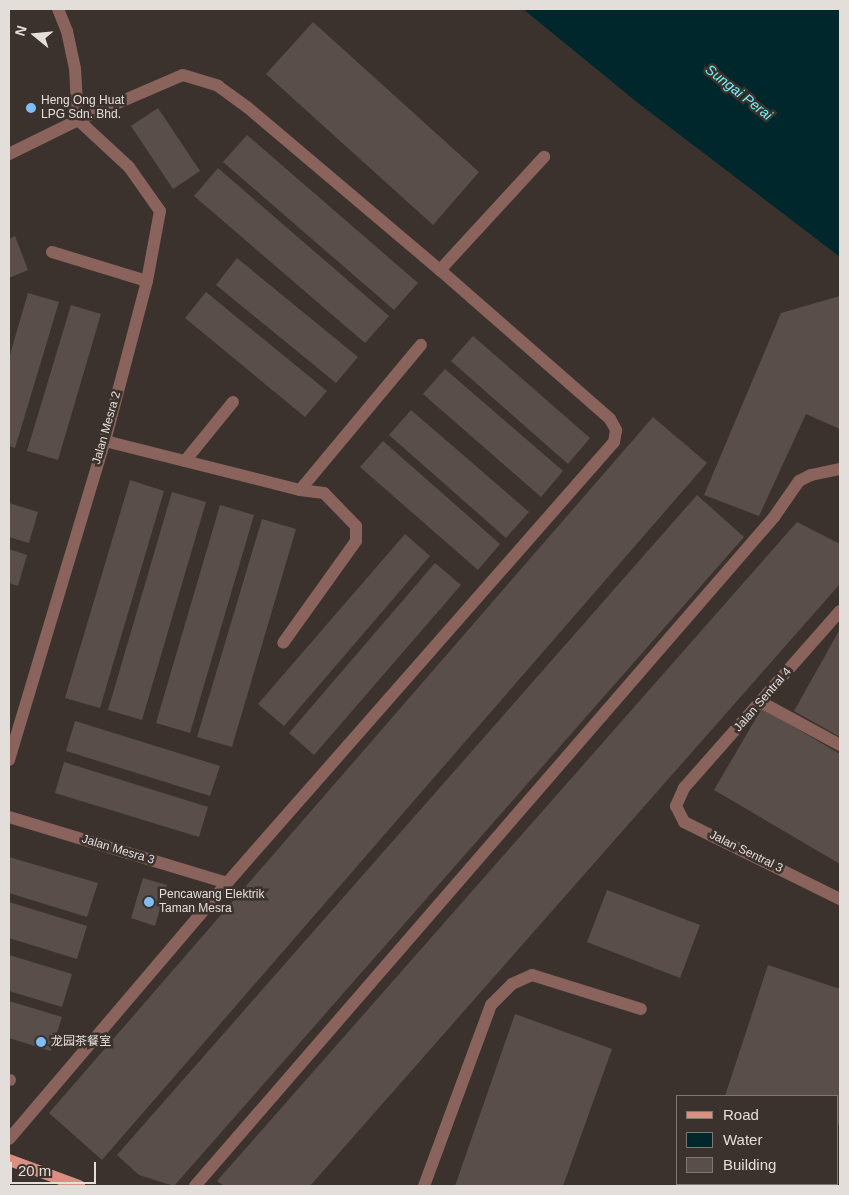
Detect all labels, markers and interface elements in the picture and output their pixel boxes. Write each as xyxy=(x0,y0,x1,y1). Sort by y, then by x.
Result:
north arrow xyxy=(10,10,60,60)
text: N xyxy=(12,23,30,38)
water label: Sungai Perai xyxy=(702,61,776,123)
place label: Heng Ong Huat LPG Sdn. Bhd. xyxy=(41,94,124,122)
marker: Heng Ong Huat LPG Sdn. Bhd. xyxy=(25,102,37,114)
street label: Jalan Mesra 2 xyxy=(90,390,124,466)
street label: Jalan Sentral 4 xyxy=(731,665,795,735)
street label: Jalan Sentral 3 xyxy=(707,828,785,876)
street label: Jalan Mesra 3 xyxy=(80,832,156,868)
place label: Pencawang Elektrik Taman Mesra xyxy=(159,888,264,916)
marker: Pencawang Elektrik Taman Mesra xyxy=(143,896,155,908)
place label: 龙园茶餐室 xyxy=(51,1035,111,1049)
marker: 龙园茶餐室 xyxy=(35,1036,47,1048)
legend xyxy=(676,1095,839,1185)
text: Road xyxy=(723,1106,759,1123)
text: Water xyxy=(723,1131,762,1148)
scale bar xyxy=(12,1152,99,1184)
text: Building xyxy=(723,1156,776,1173)
text: 20 m xyxy=(18,1162,51,1179)

